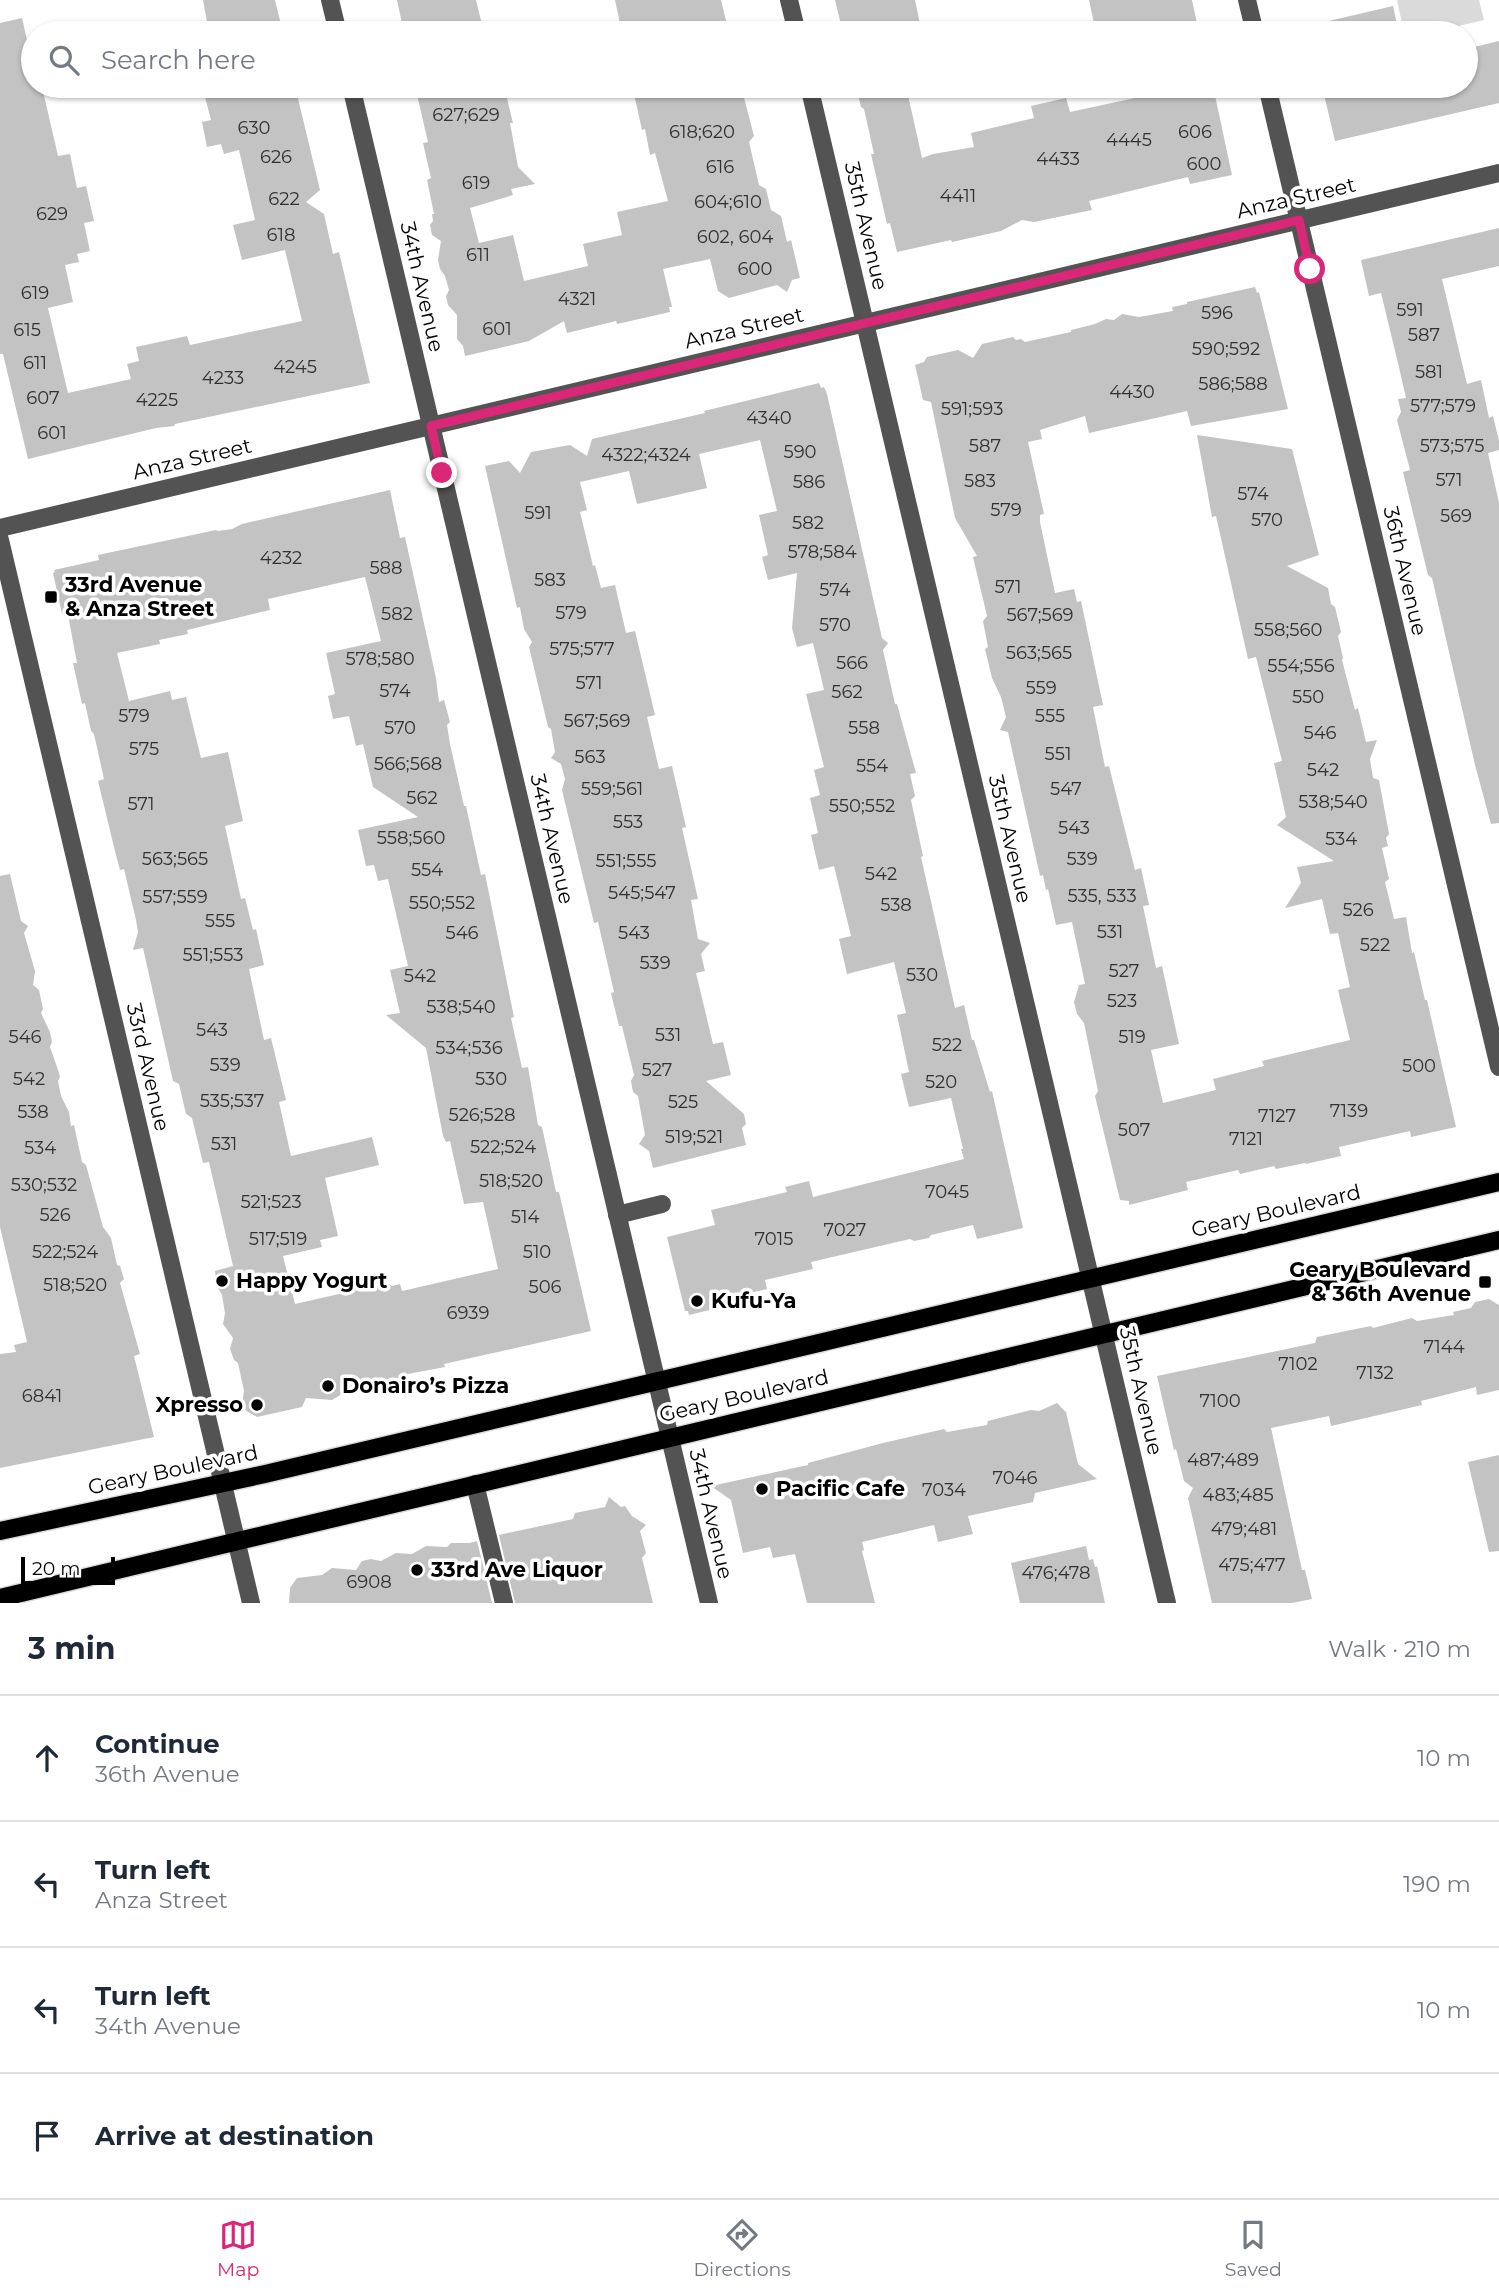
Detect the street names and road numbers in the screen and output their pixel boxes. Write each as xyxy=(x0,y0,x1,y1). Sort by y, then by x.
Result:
street label: 35th Avenue xyxy=(840,159,893,293)
street label: Anza Street xyxy=(1234,172,1358,223)
street label: 34th Avenue xyxy=(395,219,450,355)
street label: Anza Street xyxy=(682,302,806,353)
street label: Anza Street xyxy=(130,433,254,484)
street label: 36th Avenue xyxy=(1378,504,1433,638)
street label: 34th Avenue xyxy=(525,771,580,907)
street label: 35th Avenue xyxy=(984,772,1037,906)
street label: 33rd Avenue xyxy=(122,1000,175,1133)
street label: Geary Boulevard xyxy=(1189,1179,1363,1242)
street label: 35th Avenue xyxy=(1115,1324,1168,1458)
street label: Geary Boulevard xyxy=(657,1364,831,1427)
street label: Geary Boulevard xyxy=(86,1439,260,1500)
street label: 34th Avenue xyxy=(684,1446,739,1582)

